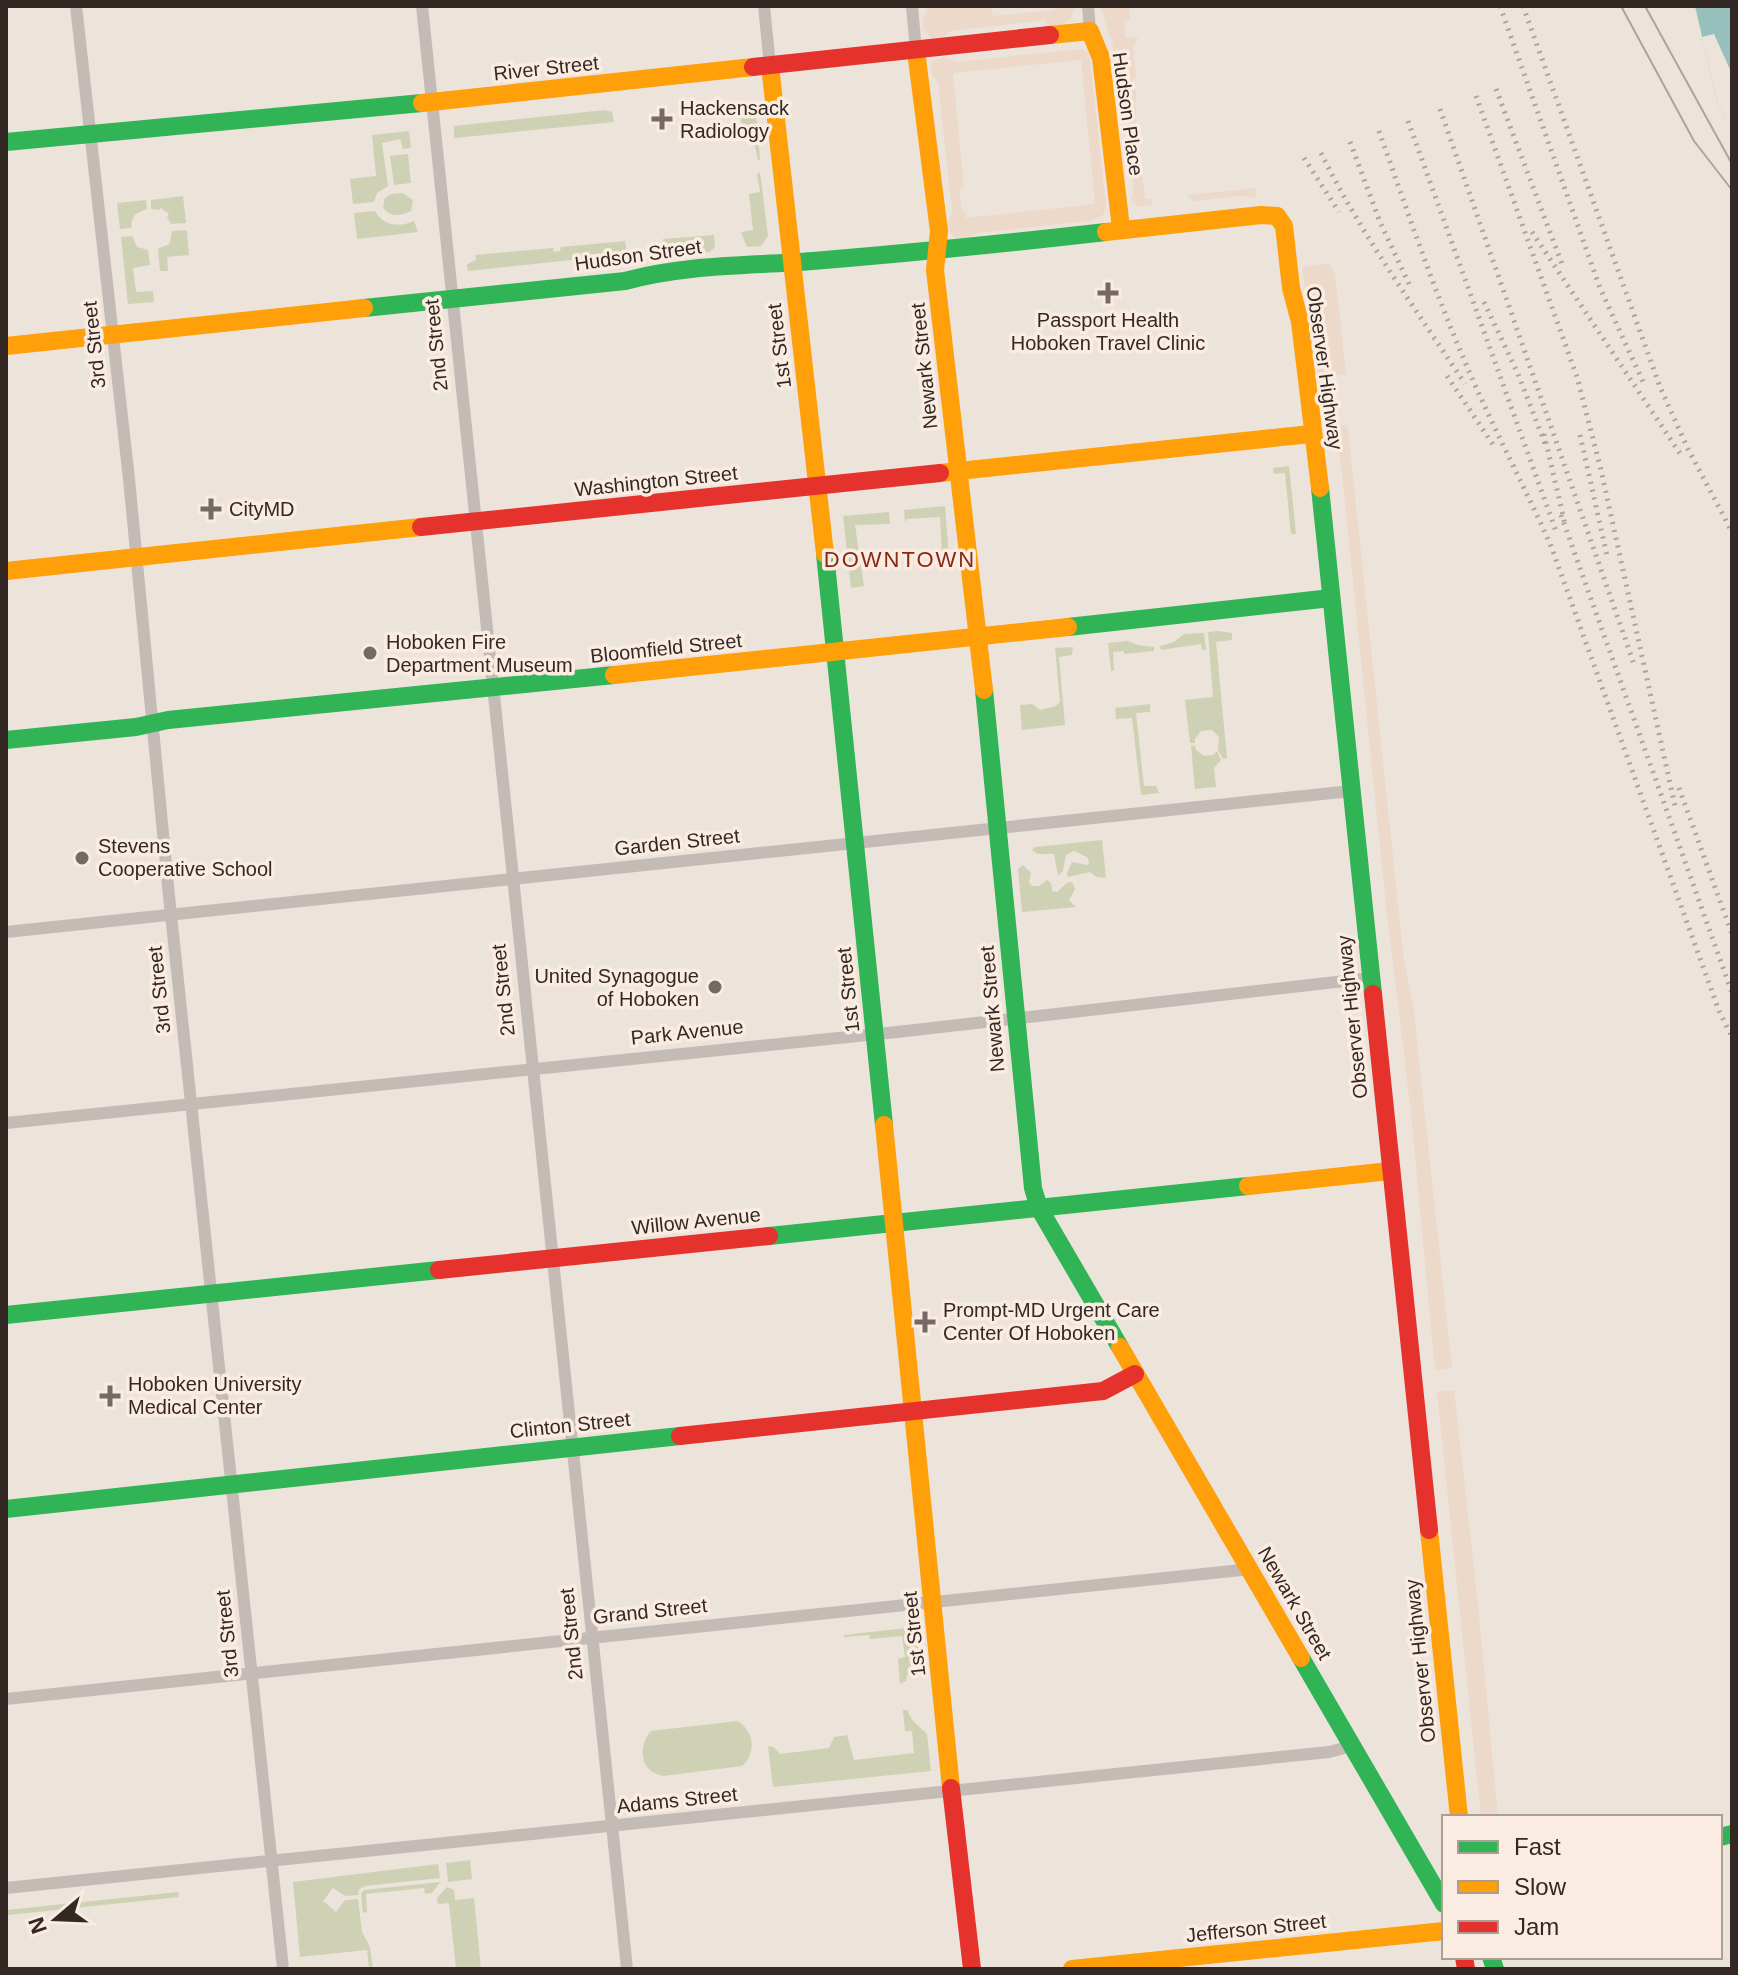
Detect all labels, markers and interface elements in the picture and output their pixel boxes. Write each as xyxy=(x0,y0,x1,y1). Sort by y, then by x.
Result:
street label: River Street xyxy=(492,51,600,84)
street label: Hudson Place xyxy=(1108,51,1148,177)
place label: Hackensack Radiology xyxy=(680,97,790,142)
marker: Hackensack Radiology xyxy=(651,108,673,130)
street label: Hudson Street xyxy=(573,235,703,275)
marker: Passport Health Hoboken Travel Clinic xyxy=(1097,282,1119,304)
street label: Observer Highway xyxy=(1303,285,1347,451)
street label: 2nd Street xyxy=(420,298,452,392)
street label: 3rd Street xyxy=(78,300,110,390)
street label: Newark Street xyxy=(906,301,942,430)
street label: 1st Street xyxy=(763,302,795,390)
place label: Passport Health Hoboken Travel Clinic xyxy=(1011,309,1205,354)
street label: Washington Street xyxy=(573,461,739,501)
marker: CityMD xyxy=(200,498,222,520)
place label: CityMD xyxy=(229,498,295,520)
district label: DOWNTOWN xyxy=(824,547,976,572)
street label: Bloomfield Street xyxy=(589,629,743,667)
place label: Hoboken Fire Department Museum xyxy=(386,631,573,676)
marker: Hoboken Fire Department Museum xyxy=(361,644,379,662)
street label: Garden Street xyxy=(613,824,741,860)
place label: Stevens Cooperative School xyxy=(98,835,273,880)
marker: Stevens Cooperative School xyxy=(73,849,91,867)
street label: Observer Highway xyxy=(1332,934,1372,1100)
street label: 2nd Street xyxy=(487,943,519,1037)
street label: Newark Street xyxy=(975,944,1008,1073)
street label: 3rd Street xyxy=(143,945,175,1035)
street label: 1st Street xyxy=(833,946,863,1034)
place label: United Synagogue of Hoboken xyxy=(534,965,699,1010)
marker: United Synagogue of Hoboken xyxy=(706,978,724,996)
street label: Park Avenue xyxy=(630,1015,744,1049)
street label: Willow Avenue xyxy=(630,1203,762,1239)
place label: Prompt-MD Urgent Care Center Of Hoboken xyxy=(943,1299,1160,1344)
marker: Prompt-MD Urgent Care Center Of Hoboken xyxy=(914,1311,936,1333)
place label: Hoboken University Medical Center xyxy=(128,1373,301,1418)
marker: Hoboken University Medical Center xyxy=(99,1385,121,1407)
street label: Clinton Street xyxy=(509,1408,632,1442)
street label: Newark Street xyxy=(1254,1543,1336,1664)
street label: Observer Highway xyxy=(1400,1578,1440,1744)
street label: 2nd Street xyxy=(555,1587,587,1681)
street label: 3rd Street xyxy=(211,1589,243,1679)
street label: 1st Street xyxy=(899,1590,929,1678)
street label: Grand Street xyxy=(592,1594,709,1628)
street label: Adams Street xyxy=(616,1783,739,1817)
legend xyxy=(1442,1815,1722,1959)
text: Fast xyxy=(1514,1833,1561,1860)
text: Slow xyxy=(1514,1873,1567,1900)
north arrow xyxy=(16,1879,96,1959)
street label: Jefferson Street xyxy=(1185,1910,1328,1946)
text: Jam xyxy=(1514,1913,1559,1940)
text: N xyxy=(23,1914,52,1937)

